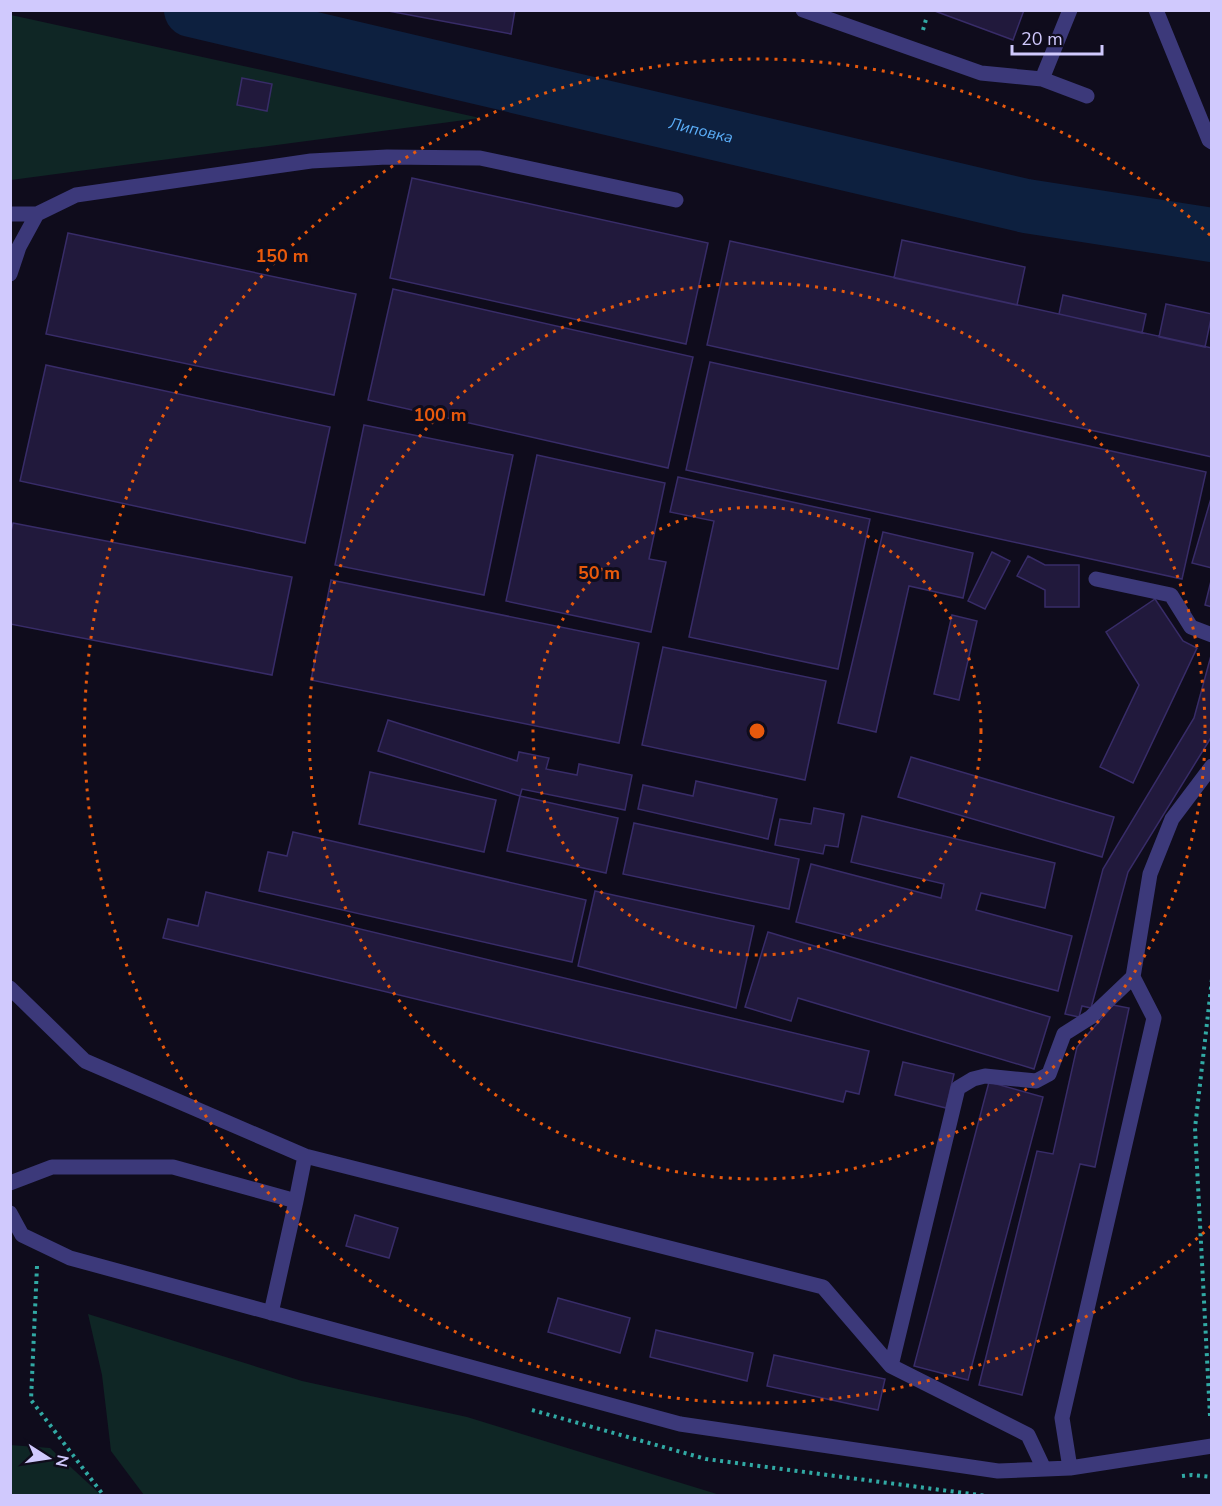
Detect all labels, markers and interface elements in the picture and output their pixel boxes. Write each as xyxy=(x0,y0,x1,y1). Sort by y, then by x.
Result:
scale bar xyxy=(1012,18,1102,56)
text: 20 m xyxy=(1021,27,1063,51)
water label: Липовка xyxy=(666,112,735,149)
text: 150 m xyxy=(255,244,309,268)
text: 100 m xyxy=(413,403,467,427)
text: 50 m xyxy=(578,561,620,585)
centre of rings xyxy=(747,721,767,741)
north arrow xyxy=(18,1428,78,1488)
text: N xyxy=(50,1453,74,1469)

